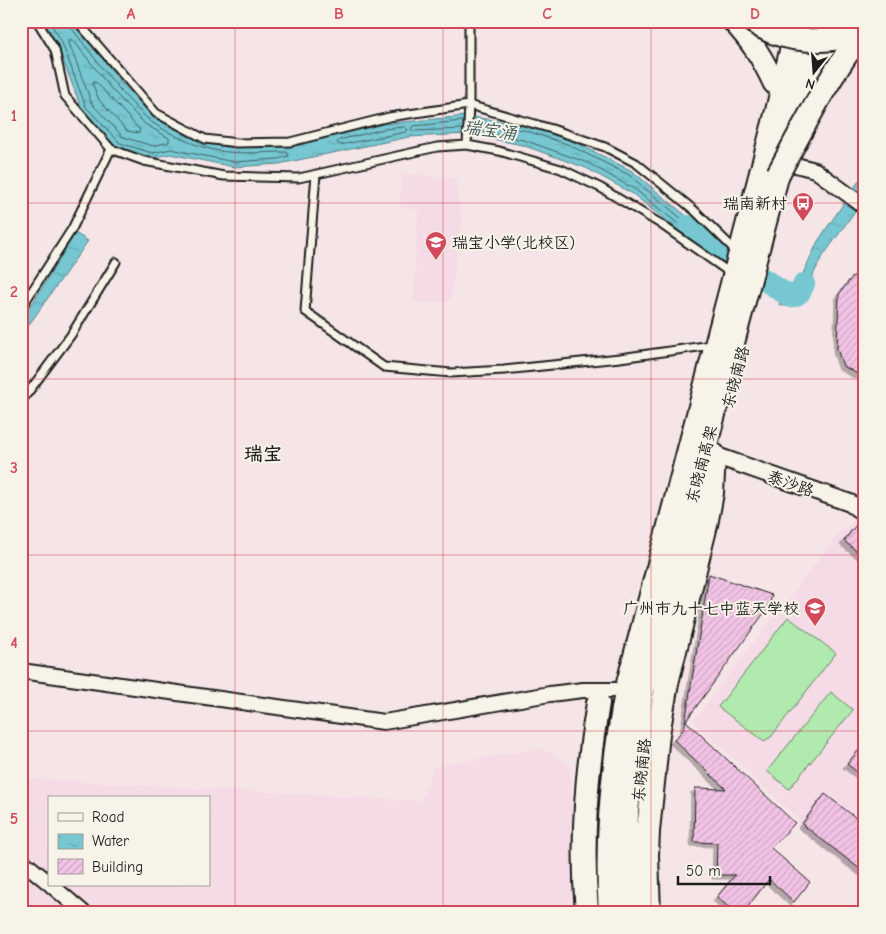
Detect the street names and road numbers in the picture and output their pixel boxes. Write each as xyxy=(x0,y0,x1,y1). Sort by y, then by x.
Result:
street label: 东晓南路 xyxy=(719,344,753,411)
street label: 东晓南高架 xyxy=(683,423,721,505)
street label: 泰沙路 xyxy=(765,468,816,500)
street label: 东晓南路 xyxy=(630,737,654,803)

